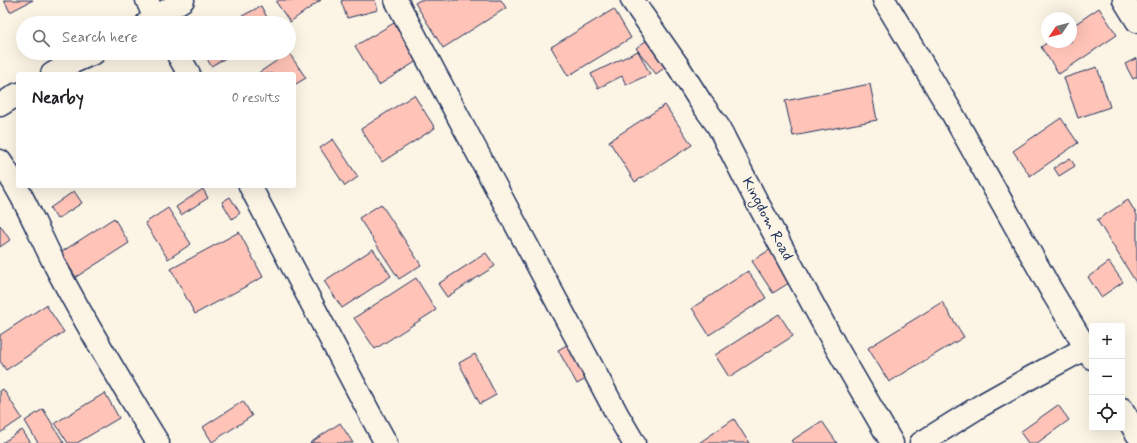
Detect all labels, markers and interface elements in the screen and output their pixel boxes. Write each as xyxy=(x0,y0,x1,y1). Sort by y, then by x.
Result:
north arrow xyxy=(1041,12,1077,48)
search box xyxy=(16,16,296,60)
icon: search xyxy=(30,27,52,49)
text: Search here xyxy=(62,28,138,48)
text: Nearby xyxy=(32,87,84,109)
text: 0 results xyxy=(232,90,280,107)
street label: Kingdom Road xyxy=(736,174,797,265)
map controls xyxy=(1089,323,1125,431)
button: + xyxy=(1089,323,1125,359)
button: − xyxy=(1089,359,1125,395)
button: locate xyxy=(1089,395,1125,431)

